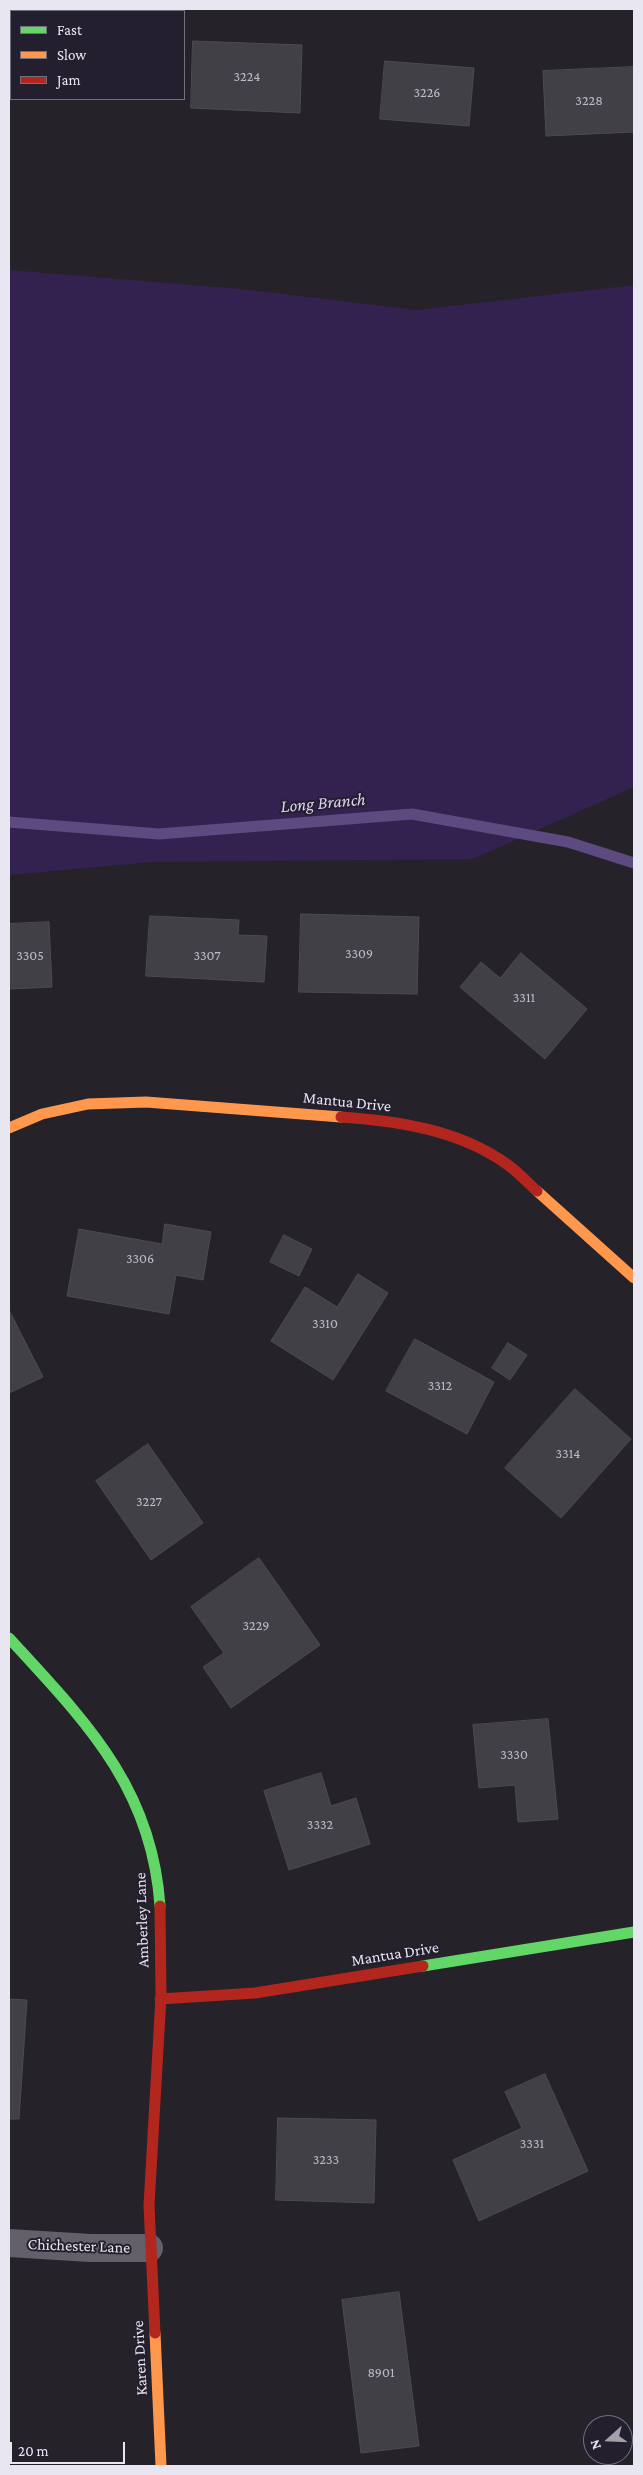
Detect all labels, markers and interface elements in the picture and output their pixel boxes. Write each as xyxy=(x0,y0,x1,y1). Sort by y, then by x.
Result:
legend xyxy=(10,10,185,100)
text: Fast xyxy=(57,22,82,38)
text: Slow xyxy=(57,47,86,63)
house number: 3224 xyxy=(233,69,261,85)
text: Jam xyxy=(57,72,80,88)
house number: 3226 xyxy=(414,85,440,101)
house number: 3228 xyxy=(575,93,603,109)
water label: Long Branch xyxy=(280,789,366,817)
house number: 3309 xyxy=(345,946,373,962)
house number: 3305 xyxy=(16,948,44,964)
house number: 3307 xyxy=(193,948,221,964)
house number: 3311 xyxy=(513,990,535,1006)
street label: Mantua Drive xyxy=(302,1088,392,1116)
house number: 3306 xyxy=(126,1251,154,1267)
house number: 3310 xyxy=(312,1316,338,1332)
house number: 3312 xyxy=(428,1378,452,1394)
house number: 3314 xyxy=(555,1446,581,1462)
house number: 3227 xyxy=(136,1494,162,1510)
house number: 3229 xyxy=(243,1618,269,1634)
house number: 3330 xyxy=(500,1747,528,1763)
house number: 3332 xyxy=(307,1817,333,1833)
street label: Amberley Lane xyxy=(131,1872,153,1968)
street label: Mantua Drive xyxy=(350,1938,440,1970)
house number: 3331 xyxy=(520,2136,544,2152)
house number: 3233 xyxy=(313,2152,339,2168)
street label: Chichester Lane xyxy=(27,2235,131,2257)
street label: Karen Drive xyxy=(128,2320,152,2396)
house number: 8901 xyxy=(367,2365,395,2381)
north arrow xyxy=(583,2415,633,2465)
scale bar xyxy=(12,2432,128,2464)
text: N xyxy=(586,2438,604,2452)
text: 20 m xyxy=(18,2443,49,2459)

